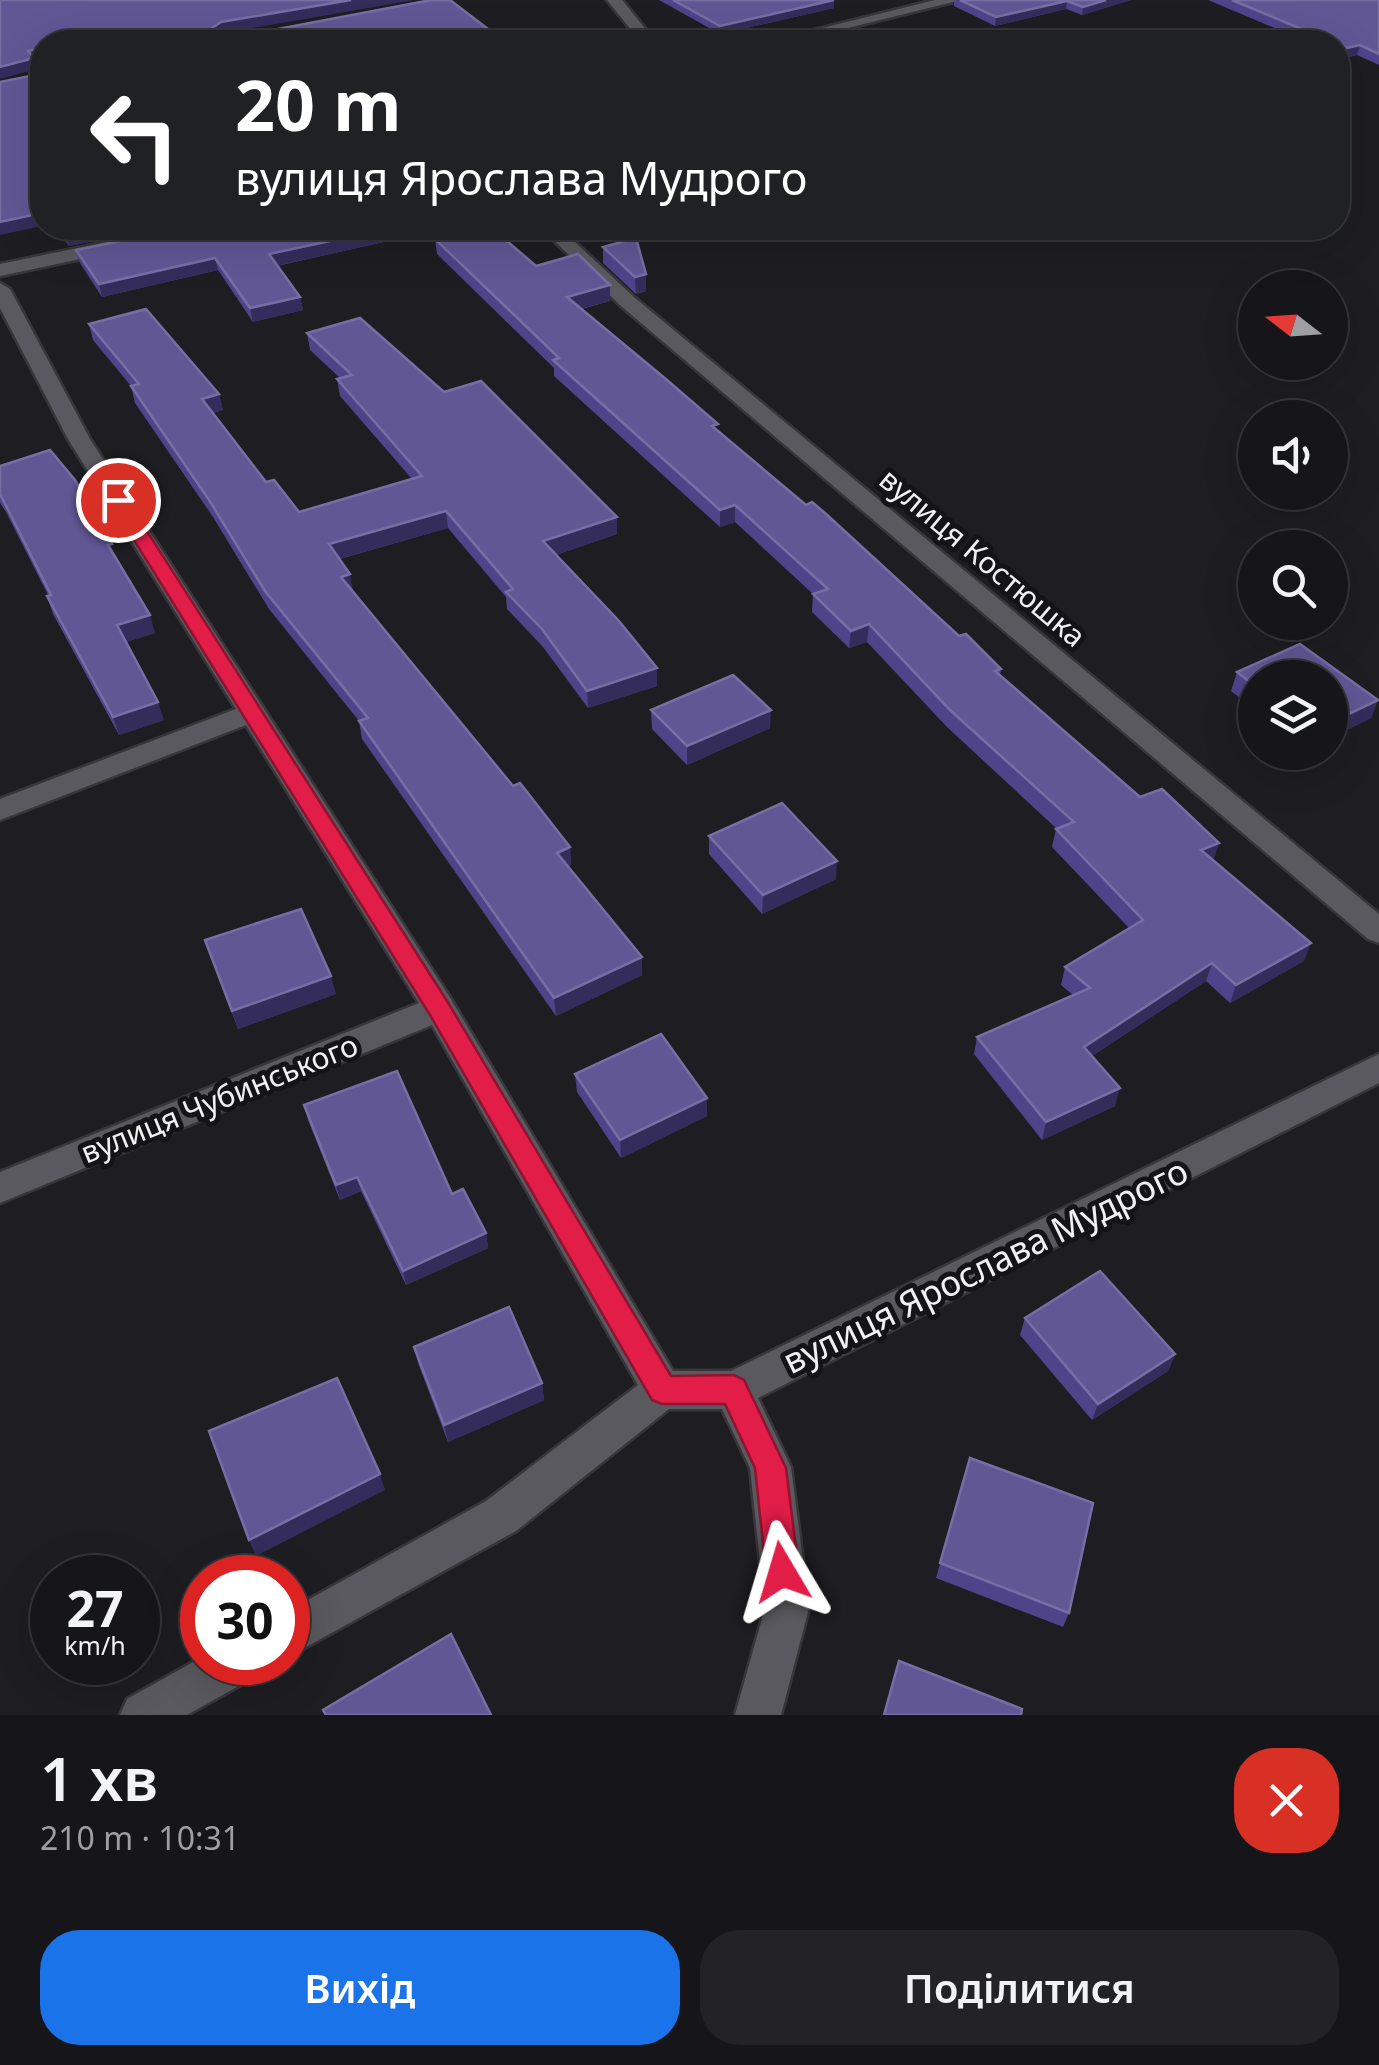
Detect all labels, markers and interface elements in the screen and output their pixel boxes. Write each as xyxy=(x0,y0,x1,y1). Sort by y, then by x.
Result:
text: 20 m xyxy=(235,56,402,152)
icon: left xyxy=(70,70,200,200)
text: вулиця Ярослава Мудрого xyxy=(235,147,808,208)
north arrow xyxy=(1238,270,1348,380)
map controls xyxy=(1238,270,1348,770)
button: sound xyxy=(1238,400,1348,510)
pin xyxy=(76,458,161,543)
street label: вулиця Костюшка xyxy=(871,458,1095,656)
icon: arrive xyxy=(91,473,146,528)
button: search xyxy=(1238,530,1348,640)
button: layers xyxy=(1238,660,1348,770)
street label: вулиця Чубинського xyxy=(74,1024,364,1172)
street label: вулиця Ярослава Мудрого xyxy=(775,1146,1195,1384)
position arrow xyxy=(730,1520,834,1624)
speed limit sign: 30 xyxy=(180,1555,310,1685)
text: 27 xyxy=(66,1574,124,1642)
text: km/h xyxy=(64,1628,126,1662)
text: 1 хв xyxy=(40,1737,158,1819)
button: close xyxy=(1234,1748,1339,1853)
text: 210 m · 10:31 xyxy=(40,1816,240,1859)
button: Вихід xyxy=(40,1930,680,2045)
button: Поділитися xyxy=(700,1930,1339,2045)

